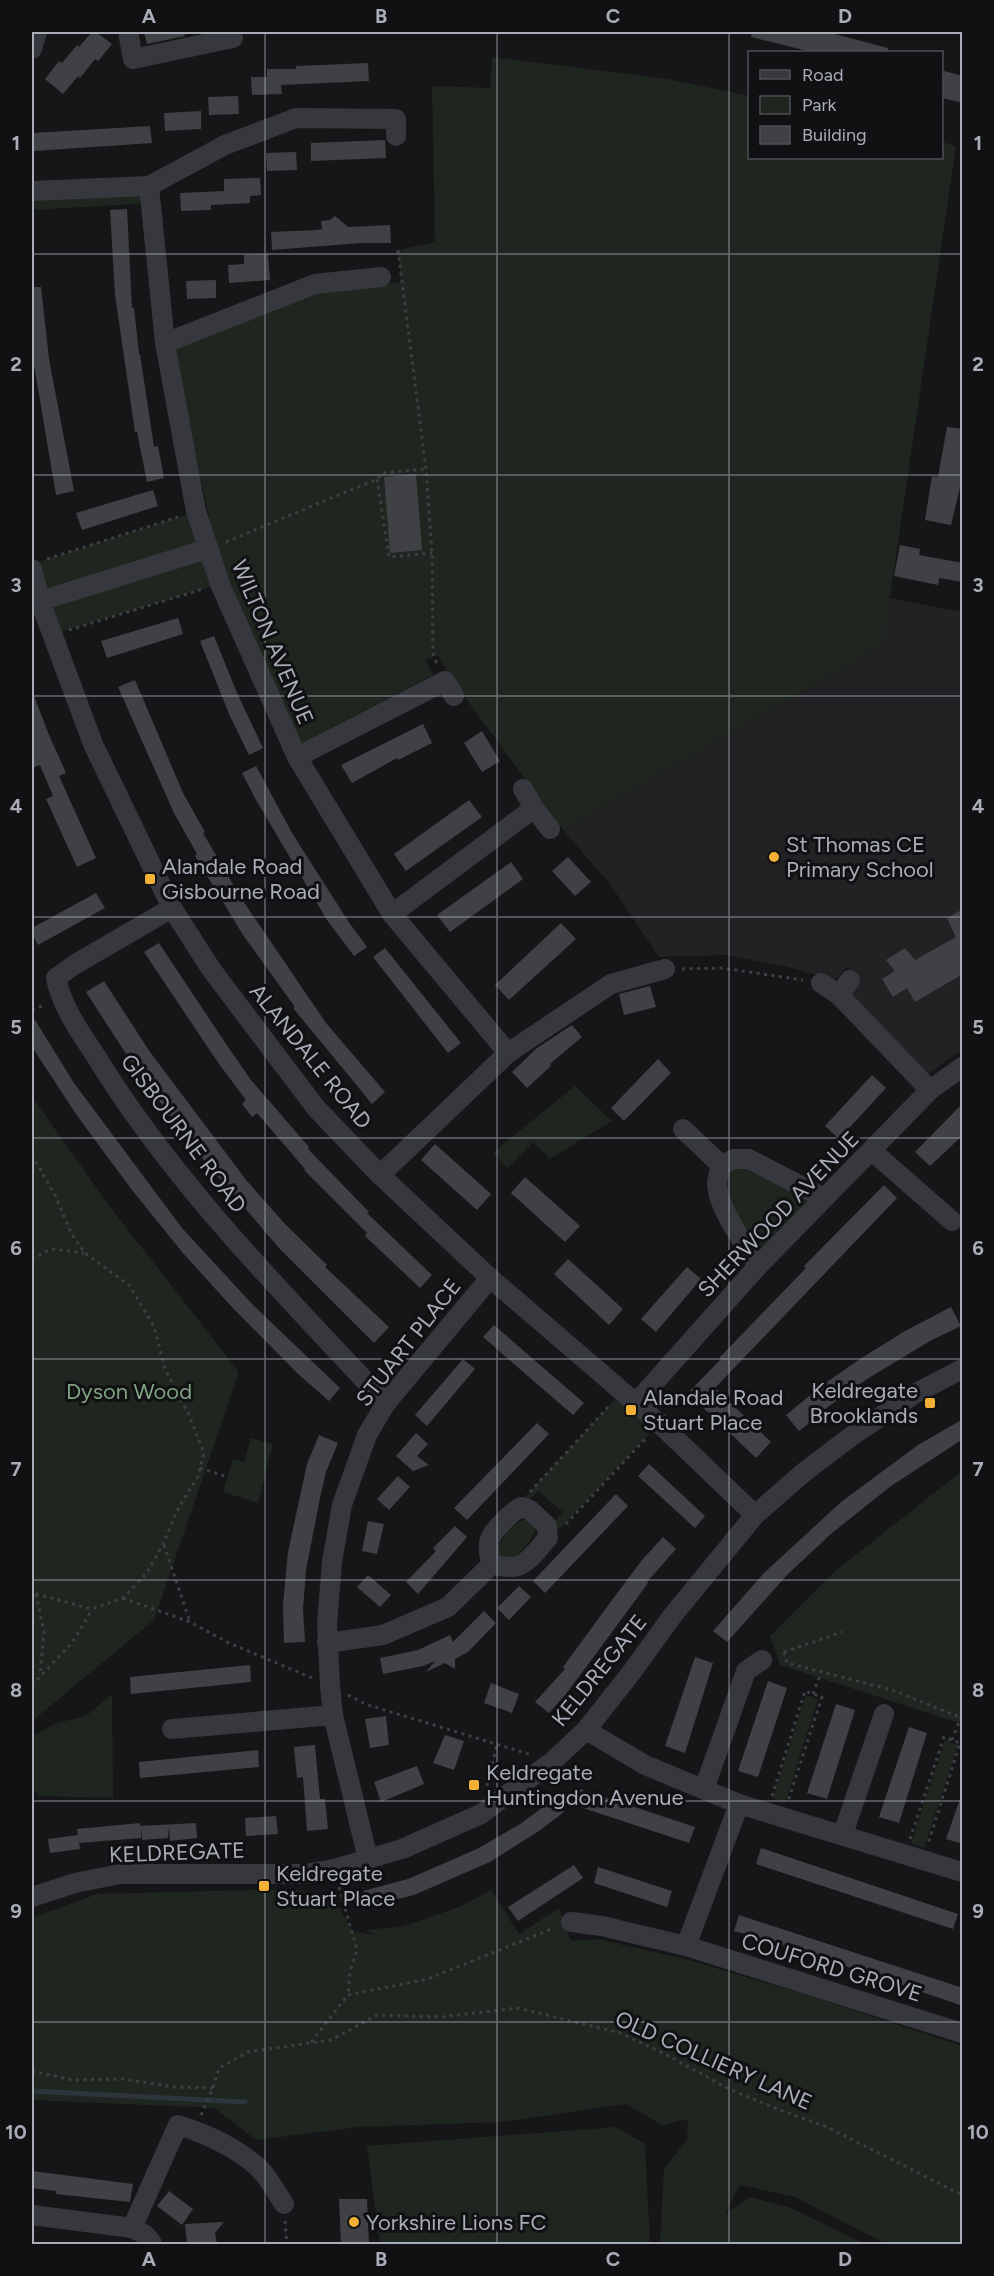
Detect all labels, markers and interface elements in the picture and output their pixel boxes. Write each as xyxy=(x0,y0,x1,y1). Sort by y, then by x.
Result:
text: A xyxy=(142,4,157,28)
text: B xyxy=(375,4,387,28)
text: C xyxy=(606,4,620,28)
text: D xyxy=(838,4,852,28)
legend xyxy=(748,51,943,159)
text: Road xyxy=(802,64,843,86)
text: Park xyxy=(802,94,837,116)
text: Building xyxy=(802,124,867,146)
text: 1 xyxy=(12,131,20,155)
text: 1 xyxy=(974,131,982,155)
text: 2 xyxy=(10,352,22,376)
text: 2 xyxy=(972,352,984,376)
street label: WILTON AVENUE xyxy=(226,556,319,729)
text: 3 xyxy=(10,573,22,597)
text: 3 xyxy=(972,573,984,597)
text: 4 xyxy=(10,794,23,818)
text: 4 xyxy=(972,794,985,818)
place label: St Thomas CE Primary School xyxy=(786,831,934,883)
marker: St Thomas CE Primary School xyxy=(767,850,781,864)
place label: Alandale Road Gisbourne Road xyxy=(162,853,320,905)
marker: Alandale Road Gisbourne Road xyxy=(143,872,157,886)
street label: ALANDALE ROAD xyxy=(244,978,377,1134)
text: 5 xyxy=(10,1015,22,1039)
text: 5 xyxy=(972,1015,984,1039)
street label: GISBOURNE ROAD xyxy=(115,1048,252,1218)
street label: SHERWOOD AVENUE xyxy=(692,1126,865,1303)
text: 6 xyxy=(10,1236,22,1260)
text: 6 xyxy=(972,1236,984,1260)
street label: STUART PLACE xyxy=(350,1273,467,1412)
place label: Keldregate Brooklands xyxy=(809,1377,918,1429)
park label: Dyson Wood xyxy=(66,1378,192,1405)
place label: Alandale Road Stuart Place xyxy=(643,1384,783,1436)
marker: Keldregate Brooklands xyxy=(923,1396,937,1410)
marker: Alandale Road Stuart Place xyxy=(624,1403,638,1417)
text: 7 xyxy=(10,1457,22,1481)
text: 7 xyxy=(972,1457,984,1481)
street label: KELDREGATE xyxy=(546,1609,653,1732)
text: 8 xyxy=(10,1678,22,1702)
text: 8 xyxy=(972,1678,984,1702)
place label: Keldregate Huntingdon Avenue xyxy=(486,1759,683,1811)
marker: Keldregate Huntingdon Avenue xyxy=(467,1778,481,1792)
street label: KELDREGATE xyxy=(109,1837,246,1868)
place label: Keldregate Stuart Place xyxy=(276,1860,395,1912)
marker: Keldregate Stuart Place xyxy=(257,1879,271,1893)
text: 9 xyxy=(10,1899,22,1923)
text: 9 xyxy=(972,1899,984,1923)
street label: COUFORD GROVE xyxy=(738,1927,925,2008)
street label: OLD COLLIERY LANE xyxy=(611,2005,816,2116)
text: 10 xyxy=(5,2120,27,2144)
text: 10 xyxy=(967,2120,989,2144)
place label: Yorkshire Lions FC xyxy=(366,2209,547,2236)
marker: Yorkshire Lions FC xyxy=(347,2215,361,2229)
text: A xyxy=(142,2247,157,2271)
text: B xyxy=(375,2247,387,2271)
text: C xyxy=(606,2247,620,2271)
text: D xyxy=(838,2247,852,2271)

